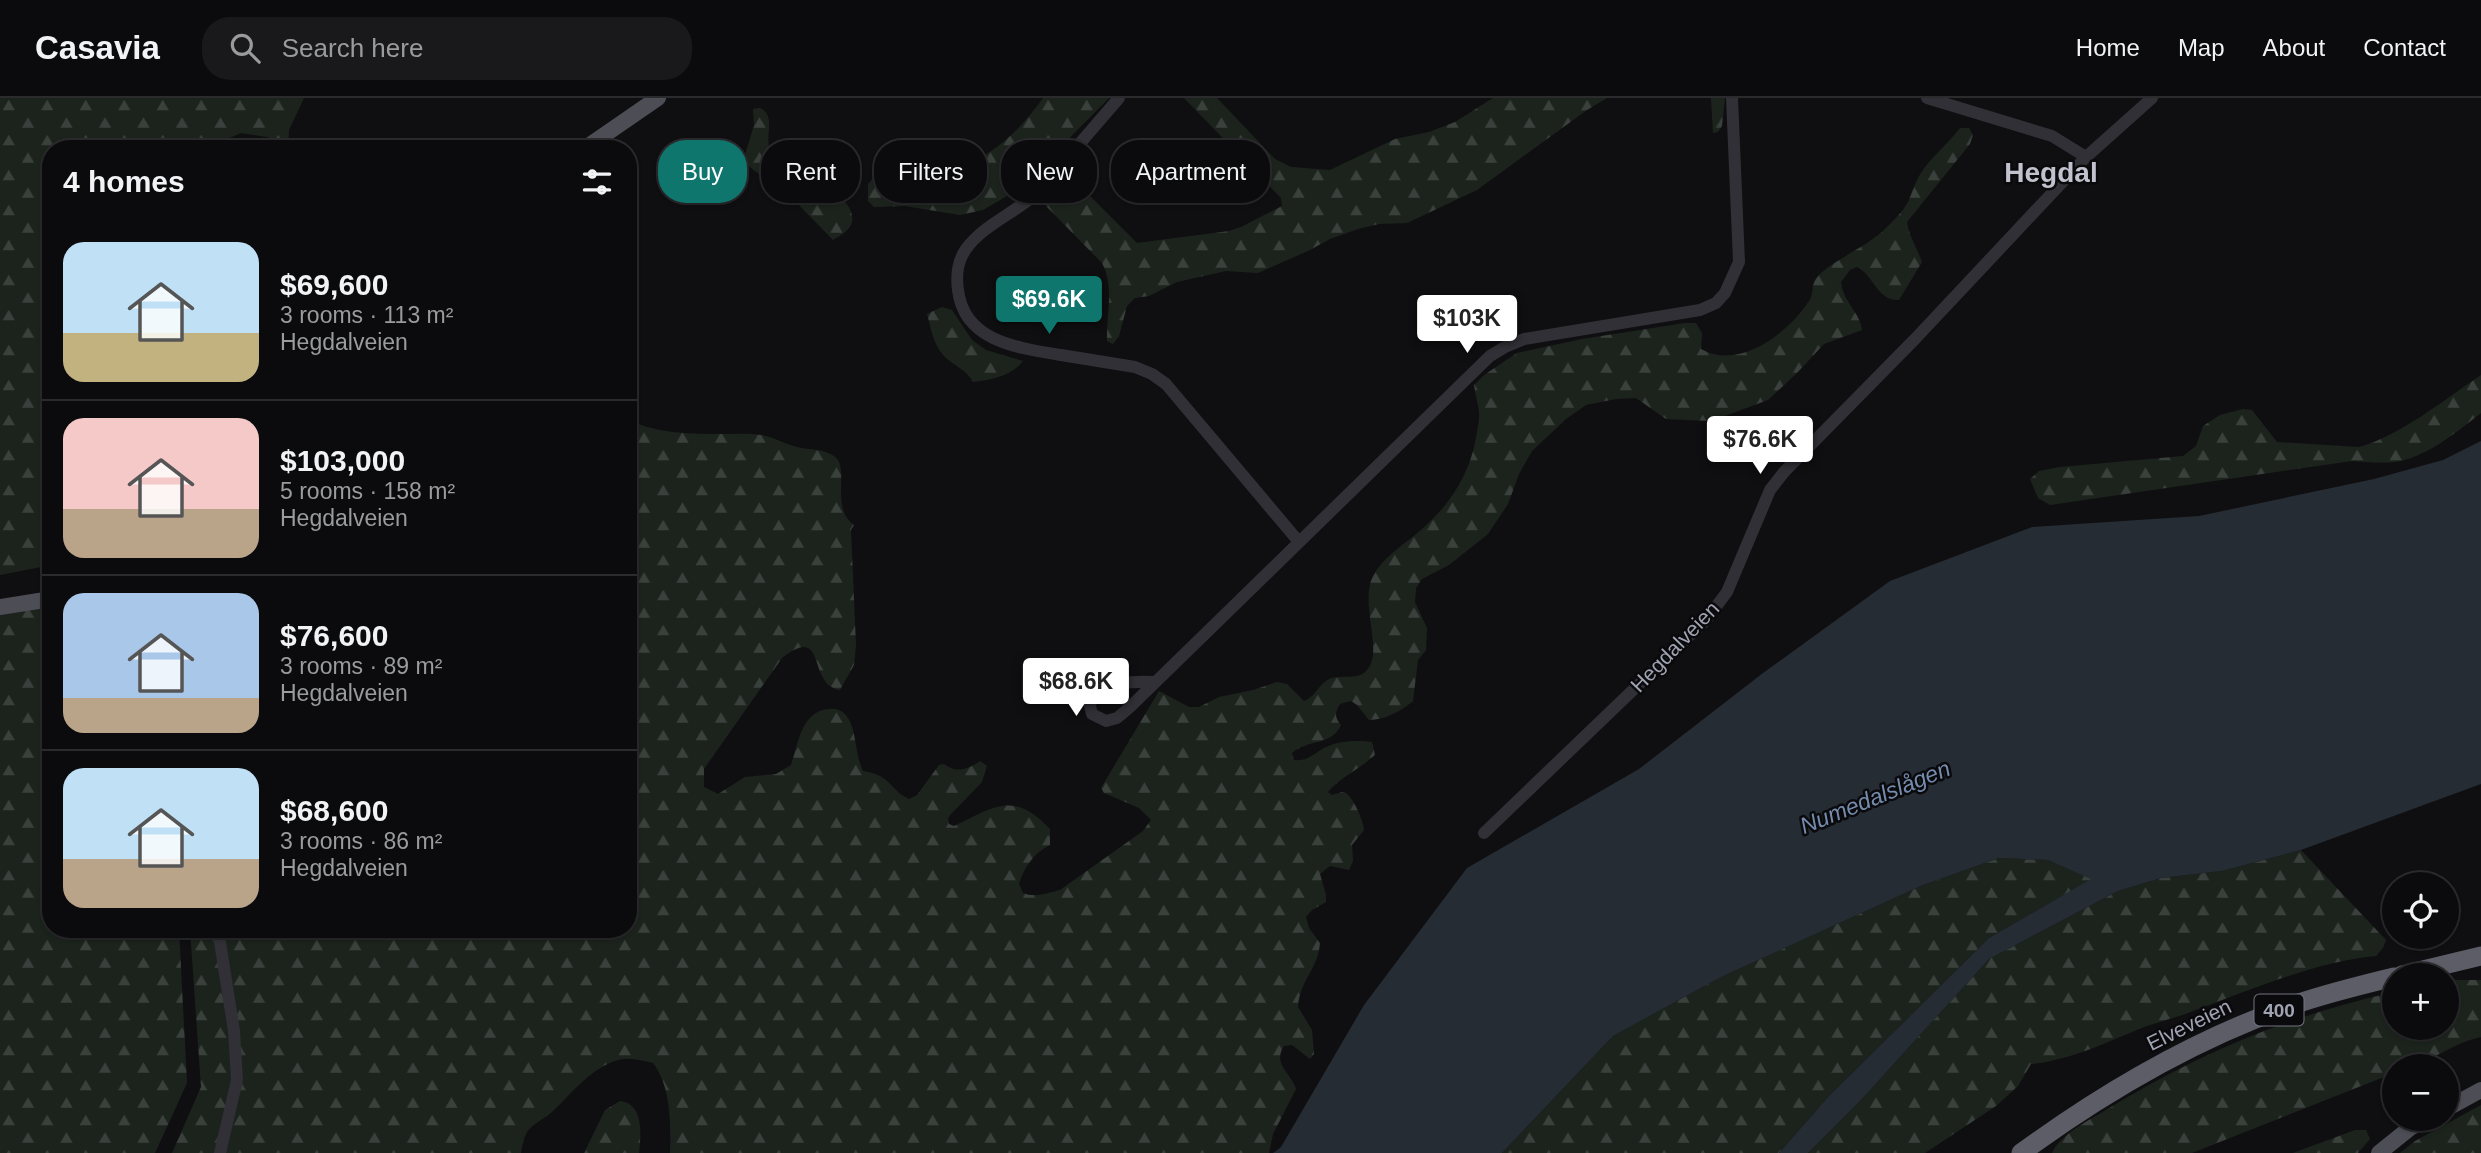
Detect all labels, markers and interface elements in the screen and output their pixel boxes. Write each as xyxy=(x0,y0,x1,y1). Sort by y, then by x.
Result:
search box xyxy=(202,17,692,80)
text: Casavia xyxy=(35,29,160,66)
icon: search xyxy=(226,29,264,67)
text: Search here xyxy=(282,33,423,63)
text: Home xyxy=(2076,34,2140,61)
text: Map xyxy=(2178,34,2225,61)
text: About xyxy=(2263,34,2325,61)
text: Contact xyxy=(2363,34,2446,61)
chip: Buy xyxy=(658,140,747,203)
chip: Rent xyxy=(761,140,860,203)
chip: Filters xyxy=(874,140,987,203)
chip: New xyxy=(1001,140,1097,203)
chip: Apartment xyxy=(1111,140,1270,203)
district label: Hegdal xyxy=(2004,157,2098,188)
icon: filters xyxy=(578,163,616,201)
text: 4 homes xyxy=(63,165,185,198)
text: $69,600 xyxy=(280,268,388,301)
icon: home xyxy=(119,270,203,354)
pin: $69.6K xyxy=(992,276,1106,336)
text: $69.6K xyxy=(1012,286,1086,312)
pin: $103K xyxy=(1418,296,1516,355)
text: 3 rooms · 113 m² xyxy=(280,302,453,328)
text: $103K xyxy=(1433,305,1501,331)
text: Hegdalveien xyxy=(280,329,408,355)
pin: $76.6K xyxy=(1703,416,1817,476)
text: $76.6K xyxy=(1723,426,1797,452)
text: $103,000 xyxy=(280,444,405,477)
icon: home xyxy=(119,446,203,530)
text: 5 rooms · 158 m² xyxy=(280,478,455,504)
text: Hegdalveien xyxy=(280,505,408,531)
street label: Hegdalveien xyxy=(1626,597,1723,697)
text: $76,600 xyxy=(280,619,388,652)
icon: home xyxy=(119,621,203,705)
text: 3 rooms · 89 m² xyxy=(280,653,442,679)
pin: $68.6K xyxy=(1019,658,1133,718)
text: $68.6K xyxy=(1039,668,1113,694)
text: Hegdalveien xyxy=(280,680,408,706)
water label: Numedalslågen xyxy=(1796,755,1954,839)
text: $68,600 xyxy=(280,794,388,827)
icon: home xyxy=(119,796,203,880)
text: 3 rooms · 86 m² xyxy=(280,828,442,854)
text: Hegdalveien xyxy=(280,855,408,881)
map controls xyxy=(2382,872,2459,1131)
button: locate xyxy=(2382,872,2459,949)
button: + xyxy=(2382,963,2459,1040)
street label: Elveveien xyxy=(2143,994,2235,1055)
road number: 400 xyxy=(2254,994,2304,1026)
button: − xyxy=(2382,1054,2459,1131)

